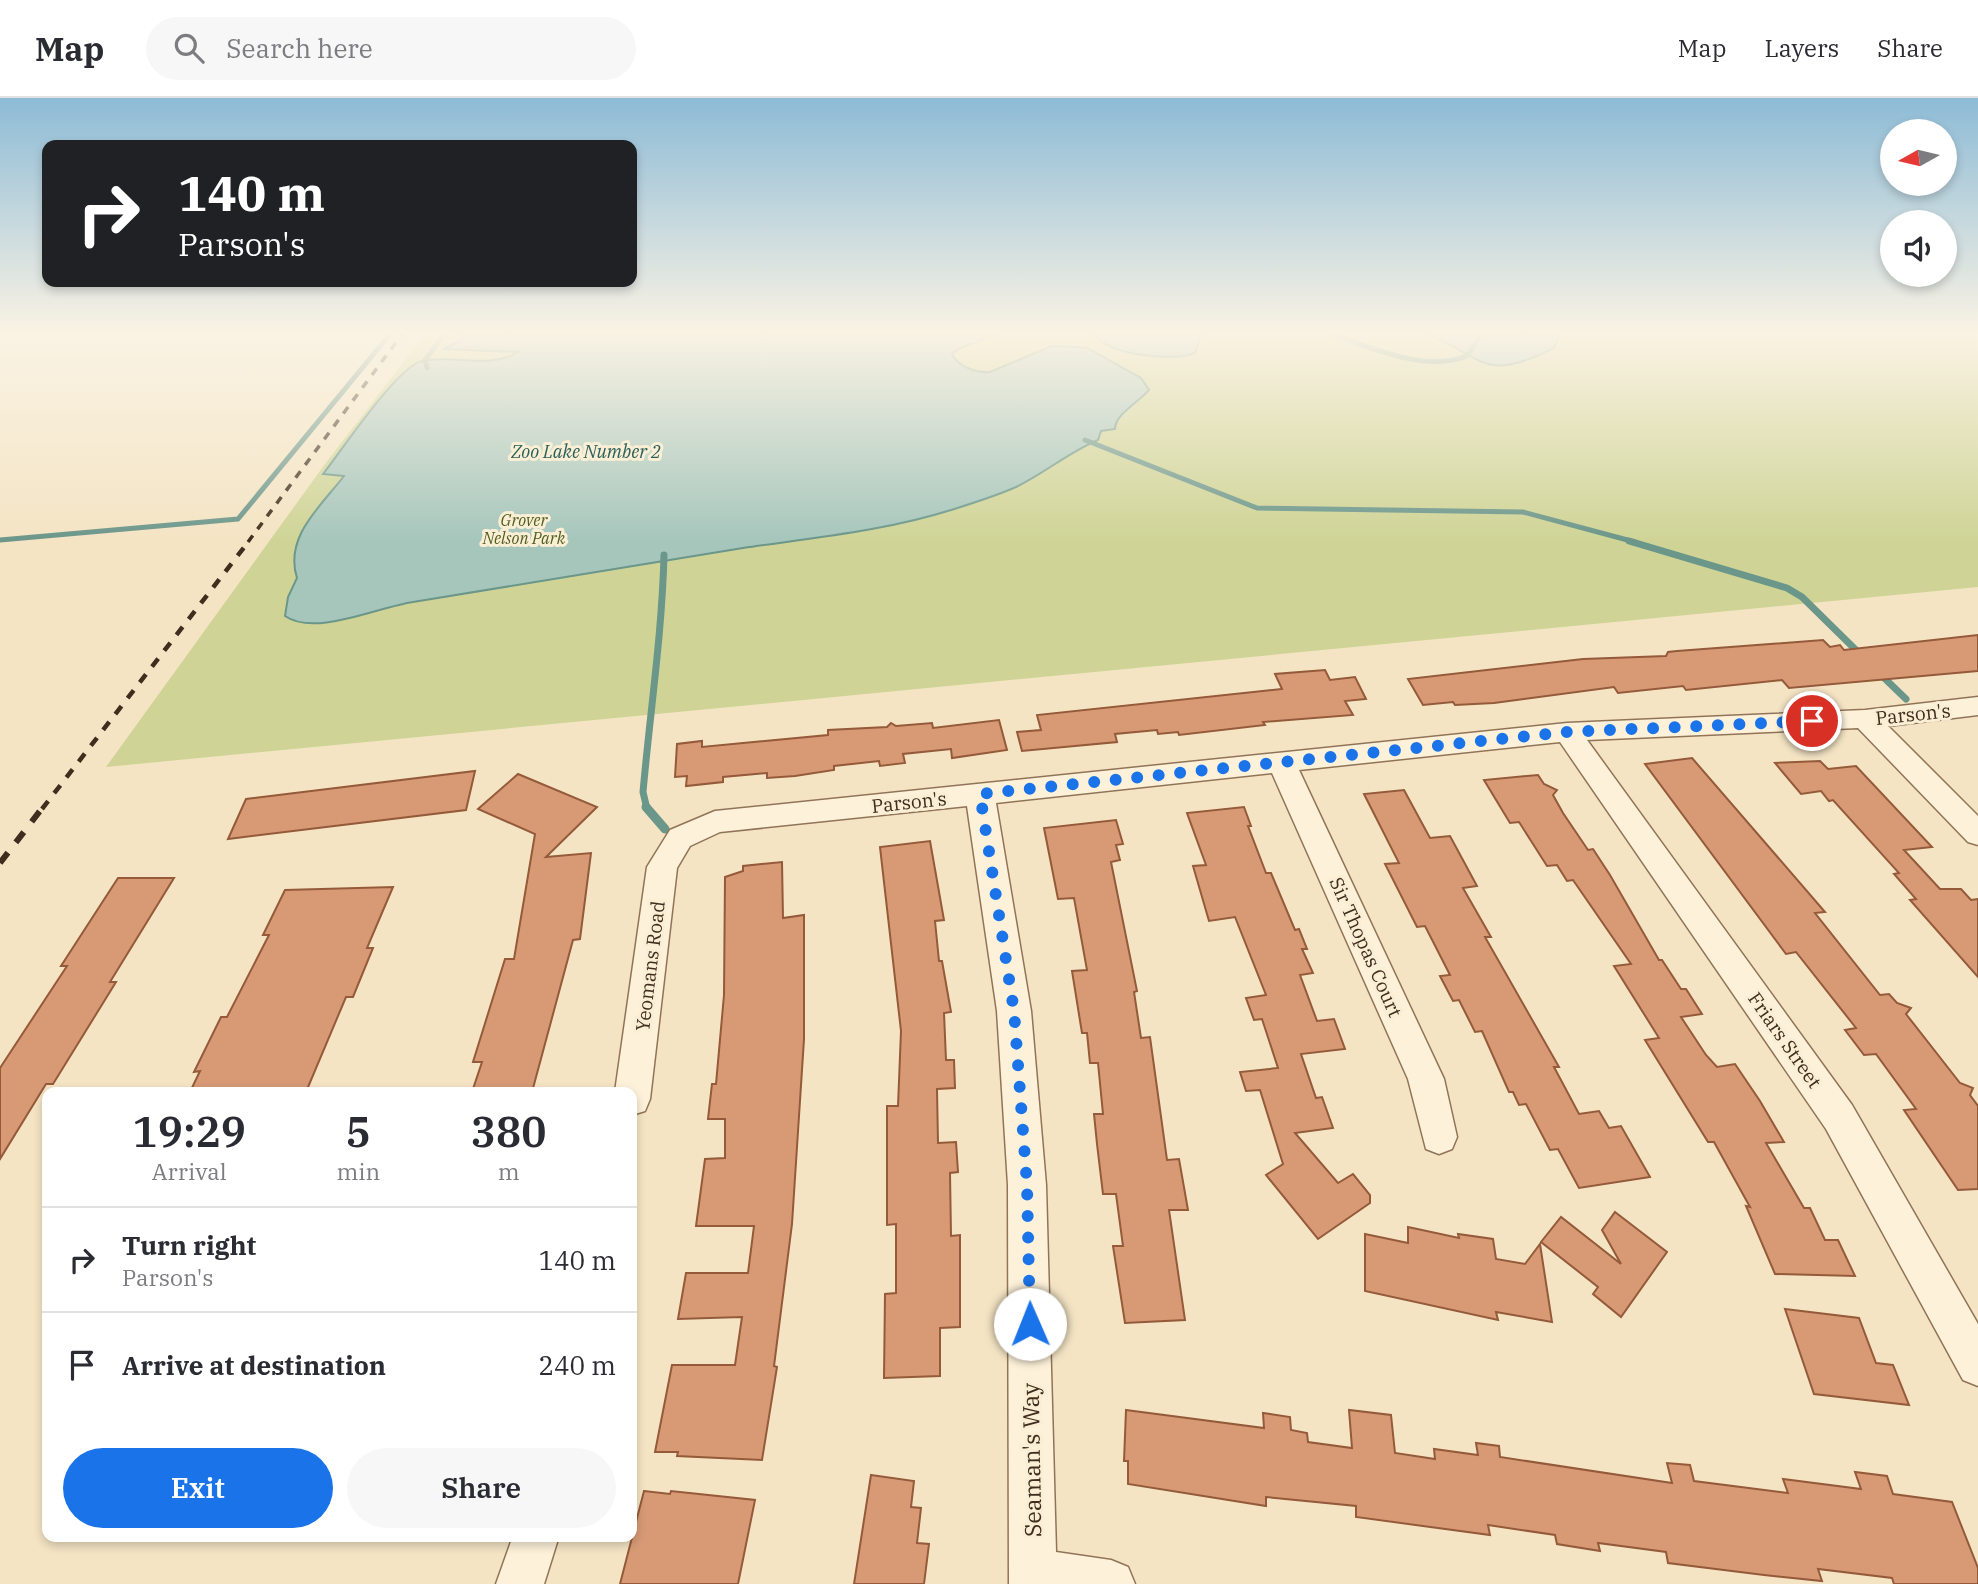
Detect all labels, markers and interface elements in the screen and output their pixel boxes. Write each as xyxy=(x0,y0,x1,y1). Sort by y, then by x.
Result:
search box xyxy=(146,17,636,80)
text: Map xyxy=(35,27,104,70)
icon: search xyxy=(170,29,208,67)
text: Search here xyxy=(226,31,373,65)
text: Map xyxy=(1678,32,1726,64)
text: Layers xyxy=(1764,32,1839,64)
text: Share xyxy=(1877,32,1943,64)
north arrow xyxy=(1880,119,1956,196)
map controls xyxy=(1880,119,1957,287)
text: 140 m xyxy=(178,161,325,224)
icon: right xyxy=(63,168,154,259)
button: sound xyxy=(1880,210,1957,287)
text: Parson's xyxy=(178,223,305,265)
water label: Zoo Lake Number 2 xyxy=(510,440,661,463)
park label: Grover Nelson Park xyxy=(482,510,566,548)
pin xyxy=(1782,691,1842,751)
street label: Parson's xyxy=(1874,698,1952,730)
icon: arrive xyxy=(1793,702,1831,740)
street label: Parson's xyxy=(870,786,948,818)
street label: Sir Thopas Court xyxy=(1324,873,1408,1021)
street label: Yeomans Road xyxy=(630,899,670,1033)
street label: Friars Street xyxy=(1743,987,1827,1093)
text: 19:29 xyxy=(133,1104,246,1159)
text: 5 xyxy=(346,1104,371,1159)
text: 380 xyxy=(471,1104,546,1159)
text: Arrival xyxy=(152,1156,227,1186)
text: min xyxy=(336,1156,380,1186)
text: m xyxy=(498,1156,520,1186)
text: Turn right xyxy=(122,1228,256,1262)
icon: right xyxy=(63,1241,101,1279)
text: 140 m xyxy=(538,1243,616,1277)
text: Parson's xyxy=(122,1262,214,1292)
position arrow xyxy=(993,1287,1067,1361)
icon: arrive xyxy=(63,1346,101,1384)
text: Arrive at destination xyxy=(122,1348,386,1382)
text: 240 m xyxy=(538,1348,616,1382)
street label: Seaman's Way xyxy=(1015,1382,1047,1538)
button: Exit xyxy=(63,1448,333,1528)
button: Share xyxy=(347,1448,616,1528)

